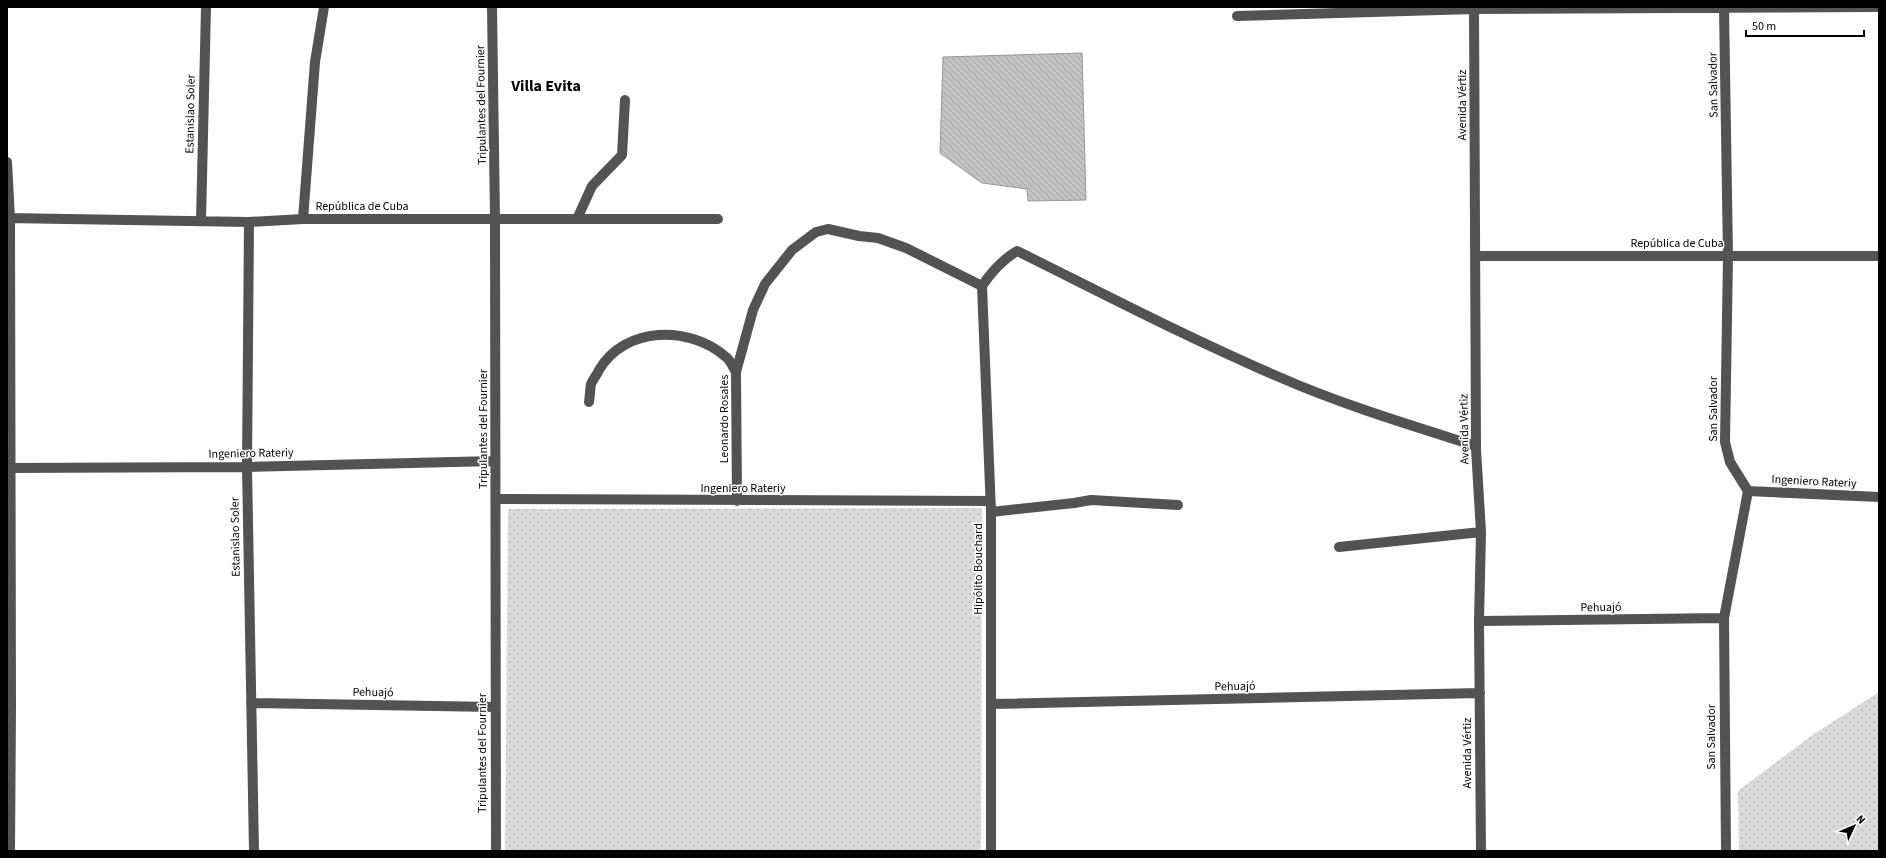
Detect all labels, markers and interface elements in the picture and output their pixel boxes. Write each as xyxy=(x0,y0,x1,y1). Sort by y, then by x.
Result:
scale bar xyxy=(1746,12,1864,38)
text: 50 m xyxy=(1752,18,1776,35)
street label: Tripulantes del Fournier xyxy=(472,44,491,165)
street label: San Salvador xyxy=(1704,51,1723,118)
street label: Avenida Vértiz xyxy=(1454,70,1471,140)
street label: Estanislao Soler xyxy=(181,73,200,154)
district label: Villa Evita xyxy=(510,75,581,97)
street label: República de Cuba xyxy=(315,198,409,215)
street label: República de Cuba xyxy=(1630,235,1724,252)
street label: Tripulantes del Fournier xyxy=(475,368,492,489)
street label: Leonardo Rosales xyxy=(716,375,733,463)
street label: San Salvador xyxy=(1705,375,1722,442)
street label: Avenida Vértiz xyxy=(1455,393,1474,465)
street label: Ingeniero Rateriy xyxy=(208,444,294,463)
street label: Ingeniero Rateriy xyxy=(1771,471,1857,492)
street label: Ingeniero Rateriy xyxy=(700,480,786,497)
street label: Estanislao Soler xyxy=(226,496,245,577)
street label: Hipólito Bouchard xyxy=(970,523,987,615)
street label: Pehuajó xyxy=(1580,599,1622,616)
street label: Pehuajó xyxy=(1214,678,1256,695)
street label: Pehuajó xyxy=(352,684,394,701)
street label: Tripulantes del Fournier xyxy=(474,692,491,813)
street label: San Salvador xyxy=(1703,703,1720,770)
street label: Avenida Vértiz xyxy=(1459,718,1476,788)
north arrow xyxy=(1834,806,1874,846)
text: N xyxy=(1853,812,1869,827)

